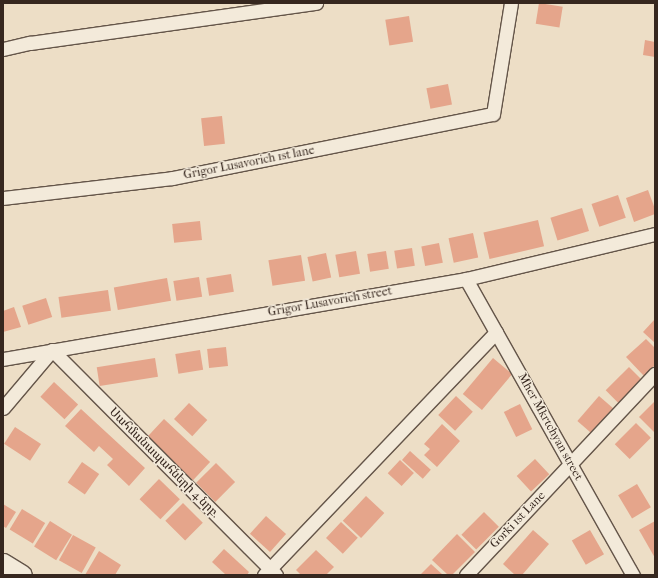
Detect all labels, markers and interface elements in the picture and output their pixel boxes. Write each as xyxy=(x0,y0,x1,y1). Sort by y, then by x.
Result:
street label: Grigor Lusavorich 1st lane xyxy=(182,143,316,183)
street label: Grigor Lusavorich street xyxy=(267,284,393,320)
street label: Mher Mkrtchyan street xyxy=(514,371,586,483)
street label: Սահմանապահների 4 նրբ. xyxy=(106,405,222,521)
street label: Gorki 1st Lane xyxy=(487,489,549,551)

